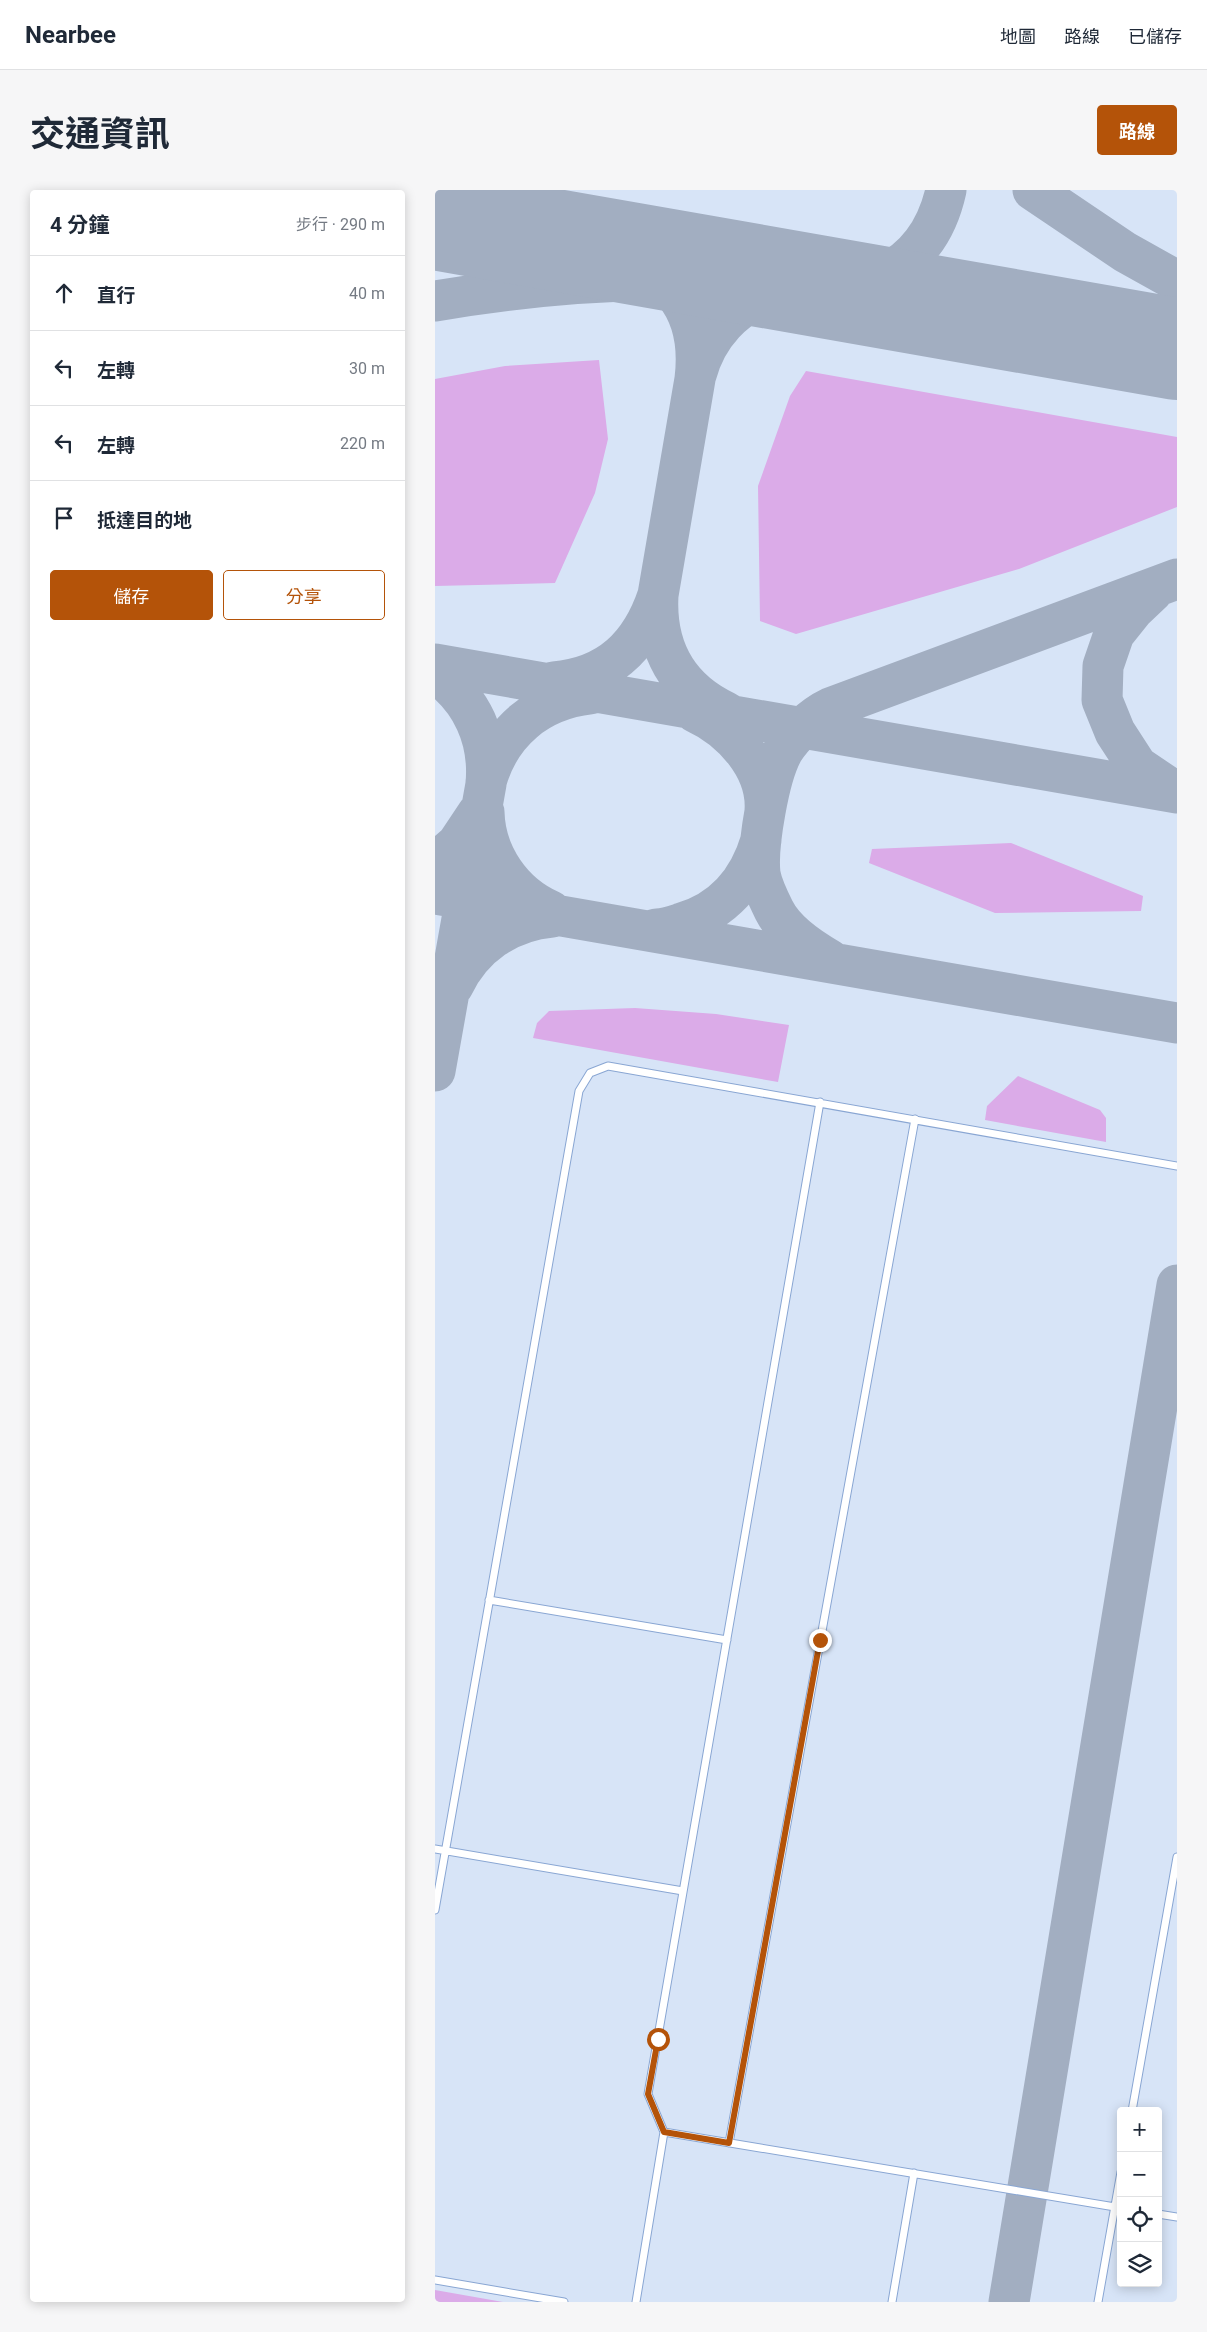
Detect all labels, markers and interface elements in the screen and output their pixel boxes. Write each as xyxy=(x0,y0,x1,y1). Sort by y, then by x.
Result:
text: Nearbee xyxy=(25,21,116,49)
text: 地圖 xyxy=(1000,26,1036,47)
text: 路線 xyxy=(1064,26,1100,47)
text: 已儲存 xyxy=(1128,26,1182,47)
button: 路線 xyxy=(1097,105,1177,155)
text: 交通資訊 xyxy=(30,114,170,155)
text: 4 分鐘 xyxy=(50,213,109,237)
text: 步行 · 290 m xyxy=(296,215,385,234)
icon: ahead xyxy=(50,279,78,307)
text: 直行 xyxy=(97,284,135,307)
text: 40 m xyxy=(349,284,385,303)
icon: left xyxy=(50,354,78,382)
text: 左轉 xyxy=(97,359,135,382)
text: 30 m xyxy=(349,359,385,378)
icon: left xyxy=(50,429,78,457)
text: 左轉 xyxy=(97,434,135,457)
text: 220 m xyxy=(340,434,385,453)
icon: arrive xyxy=(50,504,78,532)
text: 抵達目的地 xyxy=(97,509,192,532)
button: 儲存 xyxy=(50,570,213,620)
button: 分享 xyxy=(223,570,385,620)
route end xyxy=(809,1629,832,1652)
route start xyxy=(647,2028,670,2051)
map controls xyxy=(1117,2107,1162,2287)
button: + xyxy=(1117,2107,1162,2152)
button: − xyxy=(1117,2152,1162,2197)
button: locate xyxy=(1117,2197,1162,2242)
button: layers xyxy=(1117,2242,1162,2287)

